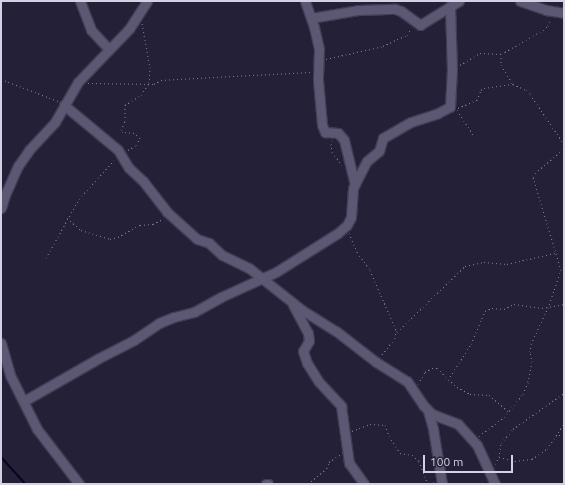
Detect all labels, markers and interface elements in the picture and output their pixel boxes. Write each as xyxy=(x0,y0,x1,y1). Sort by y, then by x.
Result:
scale bar xyxy=(425,447,515,473)
text: 100 m xyxy=(430,455,463,468)

